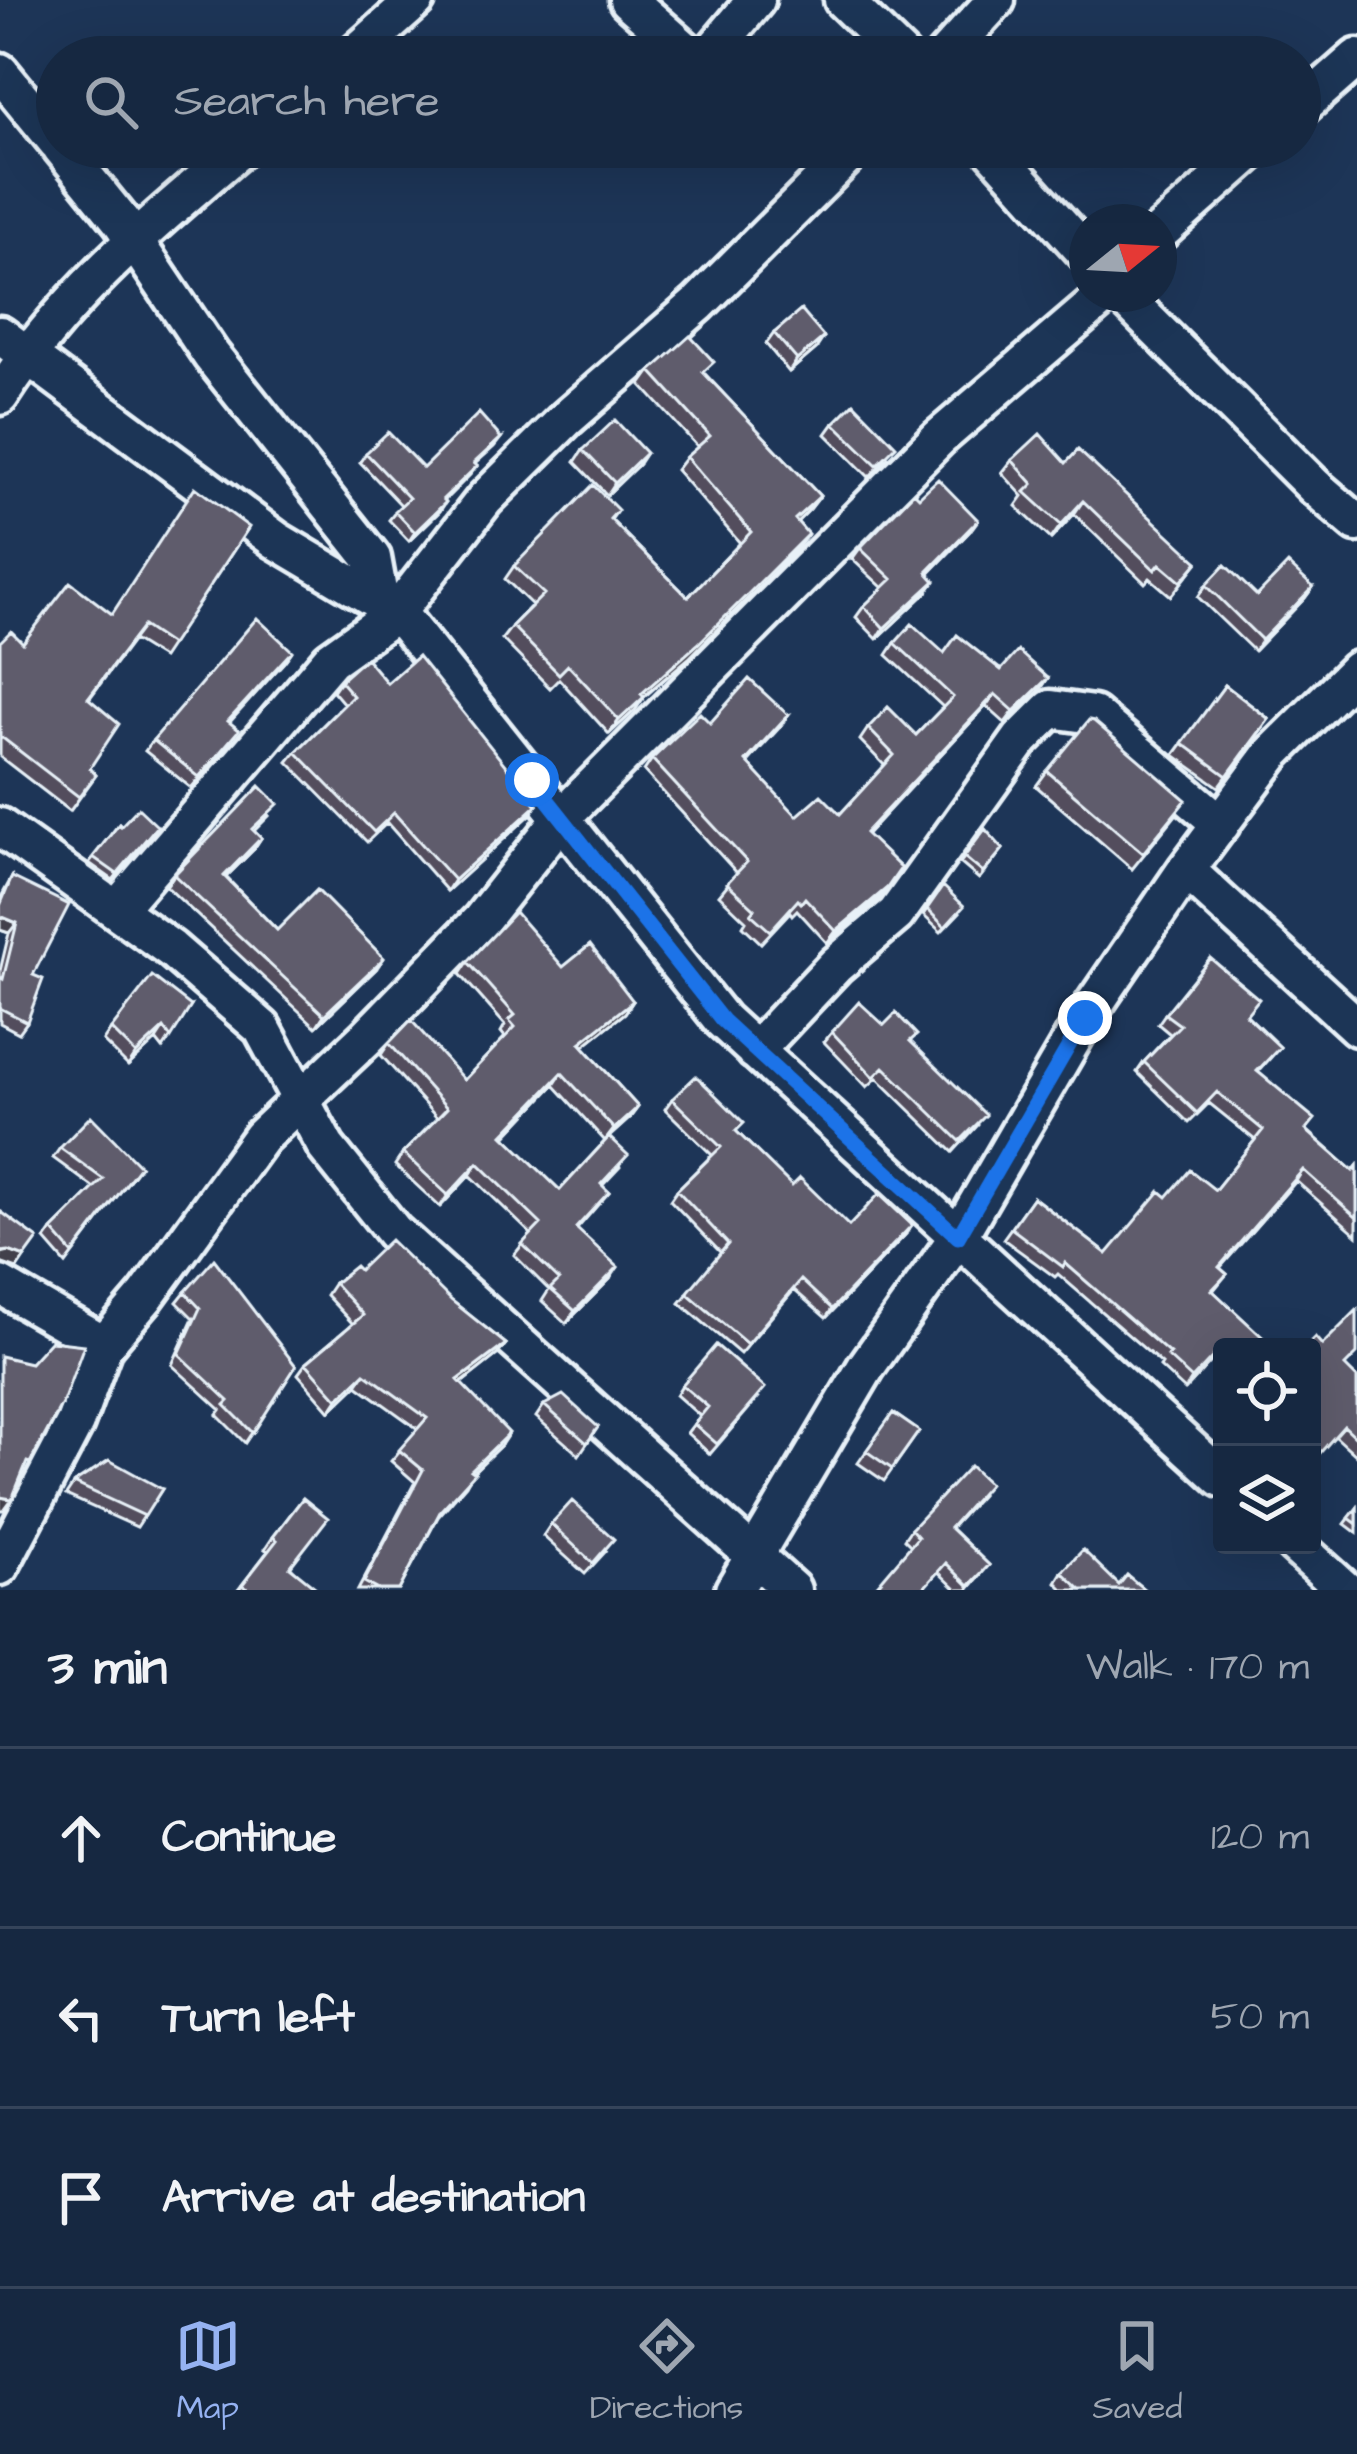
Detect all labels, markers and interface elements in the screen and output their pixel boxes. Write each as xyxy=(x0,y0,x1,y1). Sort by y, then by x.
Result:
search box xyxy=(36,36,1321,168)
icon: search xyxy=(78,69,144,135)
text: Search here xyxy=(174,71,440,133)
north arrow xyxy=(1069,204,1177,312)
route start xyxy=(505,753,559,807)
route end xyxy=(1058,991,1112,1045)
map controls xyxy=(1213,1338,1321,1554)
button: locate xyxy=(1213,1338,1321,1446)
button: layers xyxy=(1213,1446,1321,1554)
text: 3 min xyxy=(48,1633,167,1704)
text: Walk · 170 m xyxy=(1086,1641,1309,1695)
icon: ahead xyxy=(48,1805,114,1871)
text: Continue xyxy=(162,1807,336,1869)
text: 120 m xyxy=(1211,1811,1309,1865)
icon: left xyxy=(48,1985,114,2051)
text: Turn left xyxy=(162,1987,355,2049)
text: 50 m xyxy=(1211,1991,1309,2045)
icon: arrive xyxy=(48,2165,114,2231)
text: Arrive at destination xyxy=(162,2167,585,2229)
tab: Map xyxy=(175,2313,241,2431)
tab: Directions xyxy=(590,2313,743,2431)
tab: Saved xyxy=(1092,2313,1182,2431)

